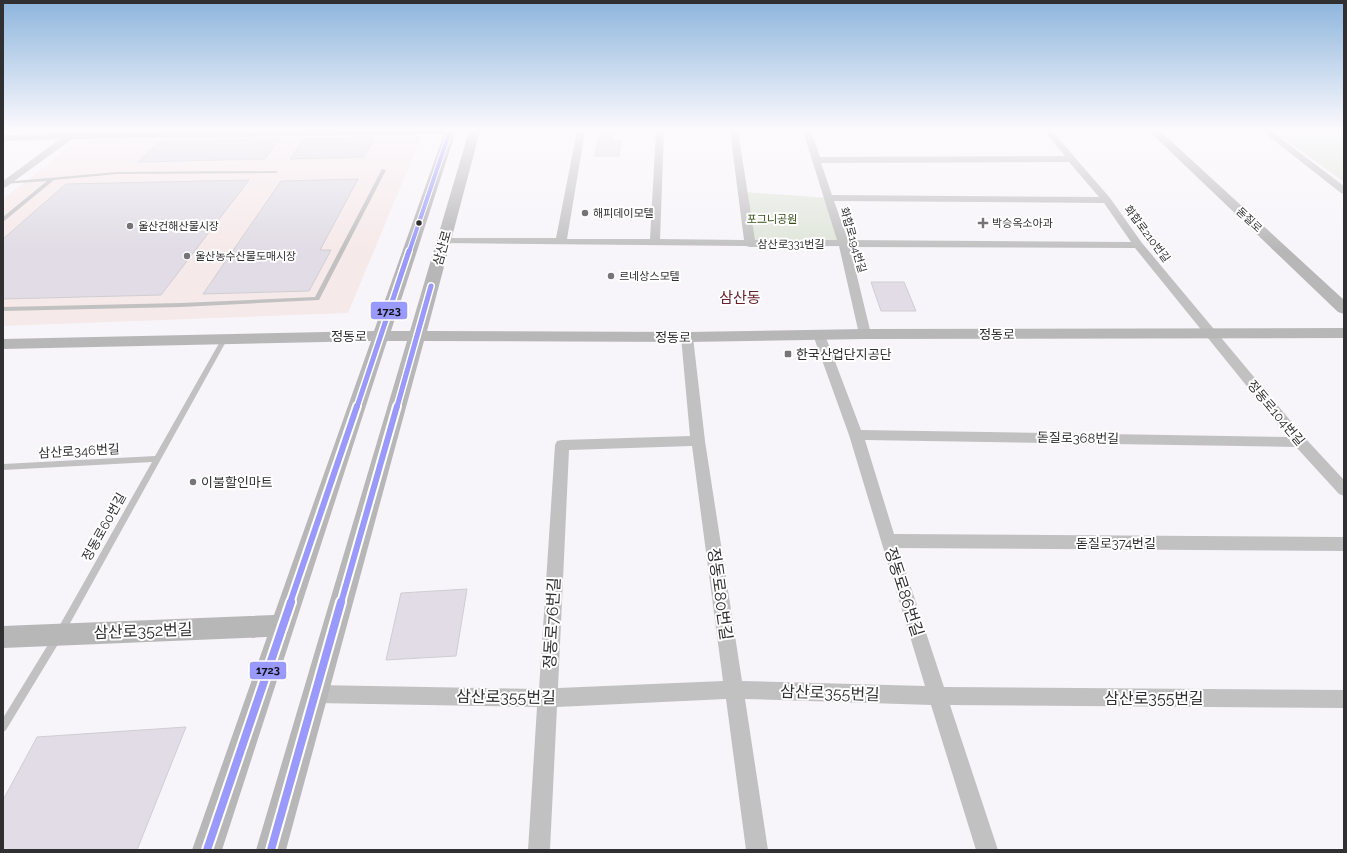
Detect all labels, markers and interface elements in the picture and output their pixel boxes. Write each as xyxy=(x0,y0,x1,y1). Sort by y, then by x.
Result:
street label: 화합로210번길 xyxy=(1121,203,1173,265)
street label: 돋질로 xyxy=(1233,205,1265,235)
street label: 화합로194번길 xyxy=(837,206,869,274)
place label: 해피데이모텔 xyxy=(593,207,654,220)
marker: 해피데이모텔 xyxy=(580,208,590,218)
park label: 포그니공원 xyxy=(747,213,797,226)
marker: 박승옥소아과 xyxy=(977,217,989,229)
place label: 박승옥소아과 xyxy=(992,217,1053,230)
unlabelled marker xyxy=(414,218,424,228)
place label: 울산건해산물시장 xyxy=(138,220,219,233)
marker: 울산건해산물시장 xyxy=(125,221,135,231)
street label: 삼산로 xyxy=(430,229,454,267)
street label: 삼산로331번길 xyxy=(757,238,825,251)
place label: 울산농수산물도매시장 xyxy=(195,250,296,263)
marker: 울산농수산물도매시장 xyxy=(182,251,192,261)
place label: 르네상스모텔 xyxy=(619,270,680,283)
marker: 르네상스모텔 xyxy=(606,271,616,281)
district label: 삼산동 xyxy=(719,289,761,307)
line badge: 1723 xyxy=(370,301,408,320)
text: 1723 xyxy=(377,305,401,318)
street label: 정동로 xyxy=(979,327,1015,342)
street label: 정동로 xyxy=(331,329,367,344)
street label: 정동로 xyxy=(655,330,691,345)
place label: 한국산업단지공단 xyxy=(796,347,892,362)
marker: 한국산업단지공단 xyxy=(783,349,793,359)
street label: 정동로104번길 xyxy=(1244,377,1308,449)
street label: 돋질로368번길 xyxy=(1037,430,1119,446)
street label: 삼산로346번길 xyxy=(38,441,120,461)
place label: 이불할인마트 xyxy=(201,475,273,490)
marker: 이불할인마트 xyxy=(188,477,198,487)
street label: 정동로60번길 xyxy=(79,490,129,564)
street label: 돋질로374번길 xyxy=(1076,536,1156,551)
street label: 정동로86번길 xyxy=(881,545,927,639)
street label: 정동로80번길 xyxy=(704,547,736,641)
street label: 정동로76번길 xyxy=(540,577,564,669)
street label: 삼산로352번길 xyxy=(93,620,193,642)
line badge: 1723 xyxy=(249,661,287,680)
text: 1723 xyxy=(256,664,280,677)
street label: 삼산로355번길 xyxy=(780,682,880,704)
street label: 삼산로355번길 xyxy=(456,687,556,707)
street label: 삼산로355번길 xyxy=(1104,689,1204,708)

